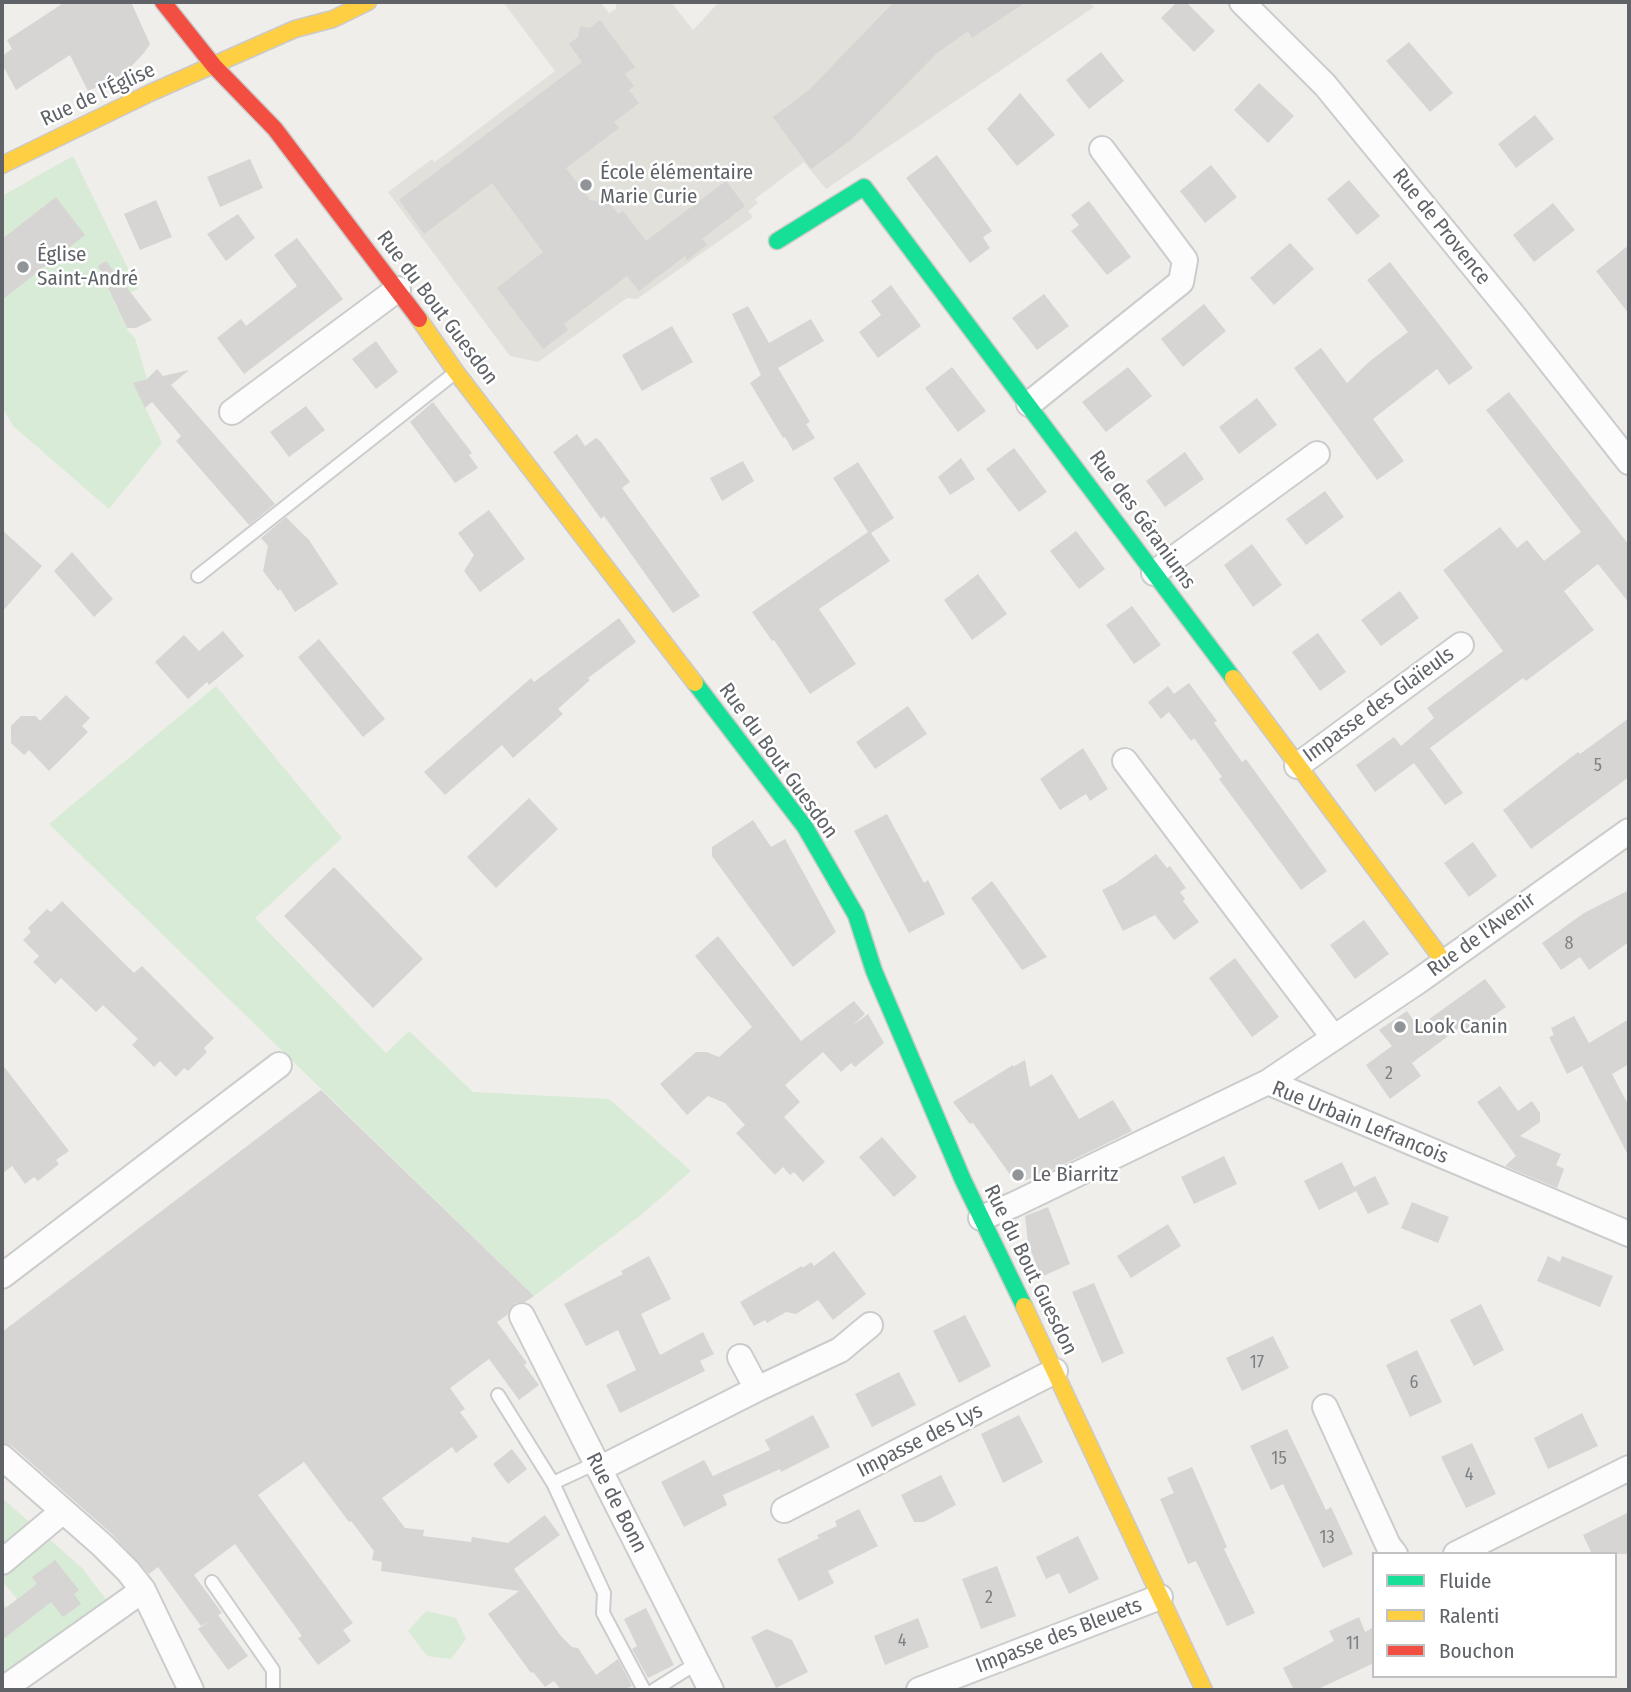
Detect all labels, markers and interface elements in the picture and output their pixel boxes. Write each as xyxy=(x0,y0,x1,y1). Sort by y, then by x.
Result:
street label: Rue de l'Église xyxy=(37,58,159,132)
place label: École élémentaire Marie Curie xyxy=(600,160,753,210)
street label: Rue de Provence xyxy=(1386,164,1496,290)
marker: École élémentaire Marie Curie xyxy=(578,177,594,193)
street label: Rue du Bout Guesdon xyxy=(371,226,503,390)
place label: Église Saint-André xyxy=(37,242,138,292)
marker: Église Saint-André xyxy=(15,259,31,275)
street label: Rue des Géraniums xyxy=(1083,446,1201,594)
street label: Impasse des Glaïeuls xyxy=(1299,642,1459,768)
street label: Rue du Bout Guesdon xyxy=(713,678,843,844)
house number: 5 xyxy=(1594,755,1602,777)
street label: Rue de l'Avenir xyxy=(1423,887,1541,983)
house number: 8 xyxy=(1565,933,1573,955)
place label: Look Canin xyxy=(1414,1014,1508,1040)
marker: Look Canin xyxy=(1392,1019,1408,1035)
house number: 2 xyxy=(1385,1063,1393,1085)
street label: Rue Urbain Lefrancois xyxy=(1268,1076,1452,1170)
place label: Le Biarritz xyxy=(1032,1162,1118,1188)
marker: Le Biarritz xyxy=(1010,1167,1026,1183)
street label: Rue du Bout Guesdon xyxy=(978,1181,1082,1359)
house number: 17 xyxy=(1250,1352,1264,1374)
house number: 6 xyxy=(1410,1372,1418,1394)
street label: Impasse des Lys xyxy=(853,1399,987,1483)
house number: 15 xyxy=(1271,1448,1287,1470)
street label: Rue de Bonn xyxy=(580,1449,652,1557)
house number: 4 xyxy=(1465,1464,1473,1486)
house number: 13 xyxy=(1319,1527,1335,1549)
legend xyxy=(1372,1552,1617,1678)
text: Fluide xyxy=(1439,1568,1491,1594)
house number: 2 xyxy=(985,1587,993,1609)
street label: Impasse des Bleuets xyxy=(972,1593,1146,1679)
text: Ralenti xyxy=(1439,1603,1499,1629)
house number: 4 xyxy=(898,1630,906,1652)
house number: 11 xyxy=(1346,1633,1360,1655)
text: Bouchon xyxy=(1439,1638,1515,1664)

